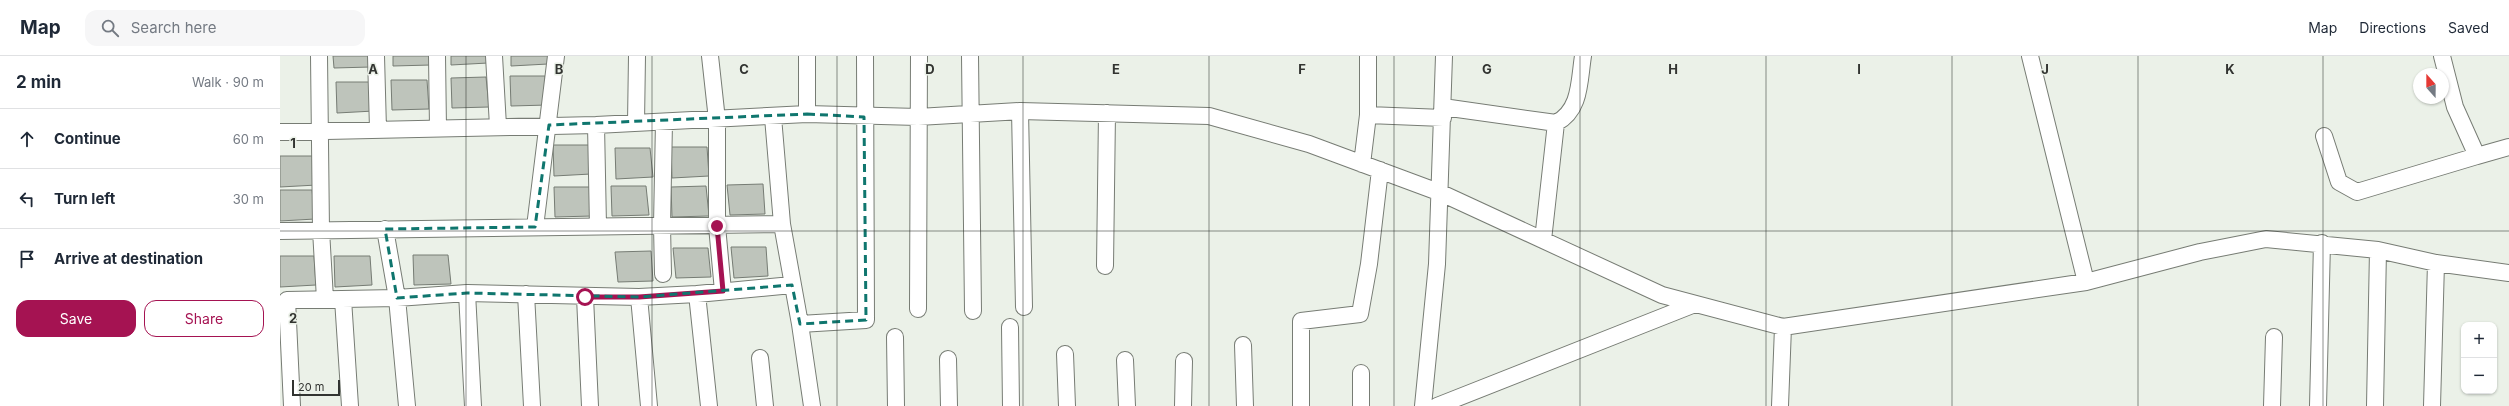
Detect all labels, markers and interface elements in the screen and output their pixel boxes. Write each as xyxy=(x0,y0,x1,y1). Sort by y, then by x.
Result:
search box xyxy=(85,10,365,46)
text: Map xyxy=(20,16,61,39)
icon: search xyxy=(99,17,121,39)
text: Search here xyxy=(131,18,216,37)
text: Map xyxy=(2308,19,2337,36)
text: Directions xyxy=(2359,19,2426,36)
text: Saved xyxy=(2448,19,2489,36)
text: A xyxy=(368,61,378,77)
text: B xyxy=(555,61,564,77)
text: C xyxy=(739,61,749,77)
text: D xyxy=(925,61,935,77)
text: E xyxy=(1112,61,1120,77)
text: F xyxy=(1298,61,1306,77)
text: G xyxy=(1482,61,1492,77)
text: H xyxy=(1668,61,1678,77)
text: I xyxy=(1857,61,1861,77)
text: J xyxy=(2041,61,2049,77)
text: K xyxy=(2225,61,2235,77)
north arrow xyxy=(2413,68,2449,104)
text: 2 min xyxy=(16,72,61,92)
text: Walk · 90 m xyxy=(192,74,264,90)
icon: ahead xyxy=(16,128,38,150)
text: Continue xyxy=(54,129,121,148)
text: 60 m xyxy=(233,131,264,147)
text: 1 xyxy=(290,135,296,151)
icon: left xyxy=(16,188,38,210)
text: Turn left xyxy=(54,189,115,208)
text: 30 m xyxy=(233,191,264,207)
route end xyxy=(708,217,726,235)
icon: arrive xyxy=(16,248,38,270)
text: Arrive at destination xyxy=(54,249,203,268)
route start xyxy=(576,288,594,306)
button: Save xyxy=(16,300,136,337)
button: Share xyxy=(144,300,264,337)
text: 2 xyxy=(289,310,297,326)
map controls xyxy=(2461,322,2497,394)
button: + xyxy=(2461,322,2497,358)
button: − xyxy=(2461,358,2497,394)
scale bar xyxy=(292,378,340,397)
text: 20 m xyxy=(298,380,324,394)

